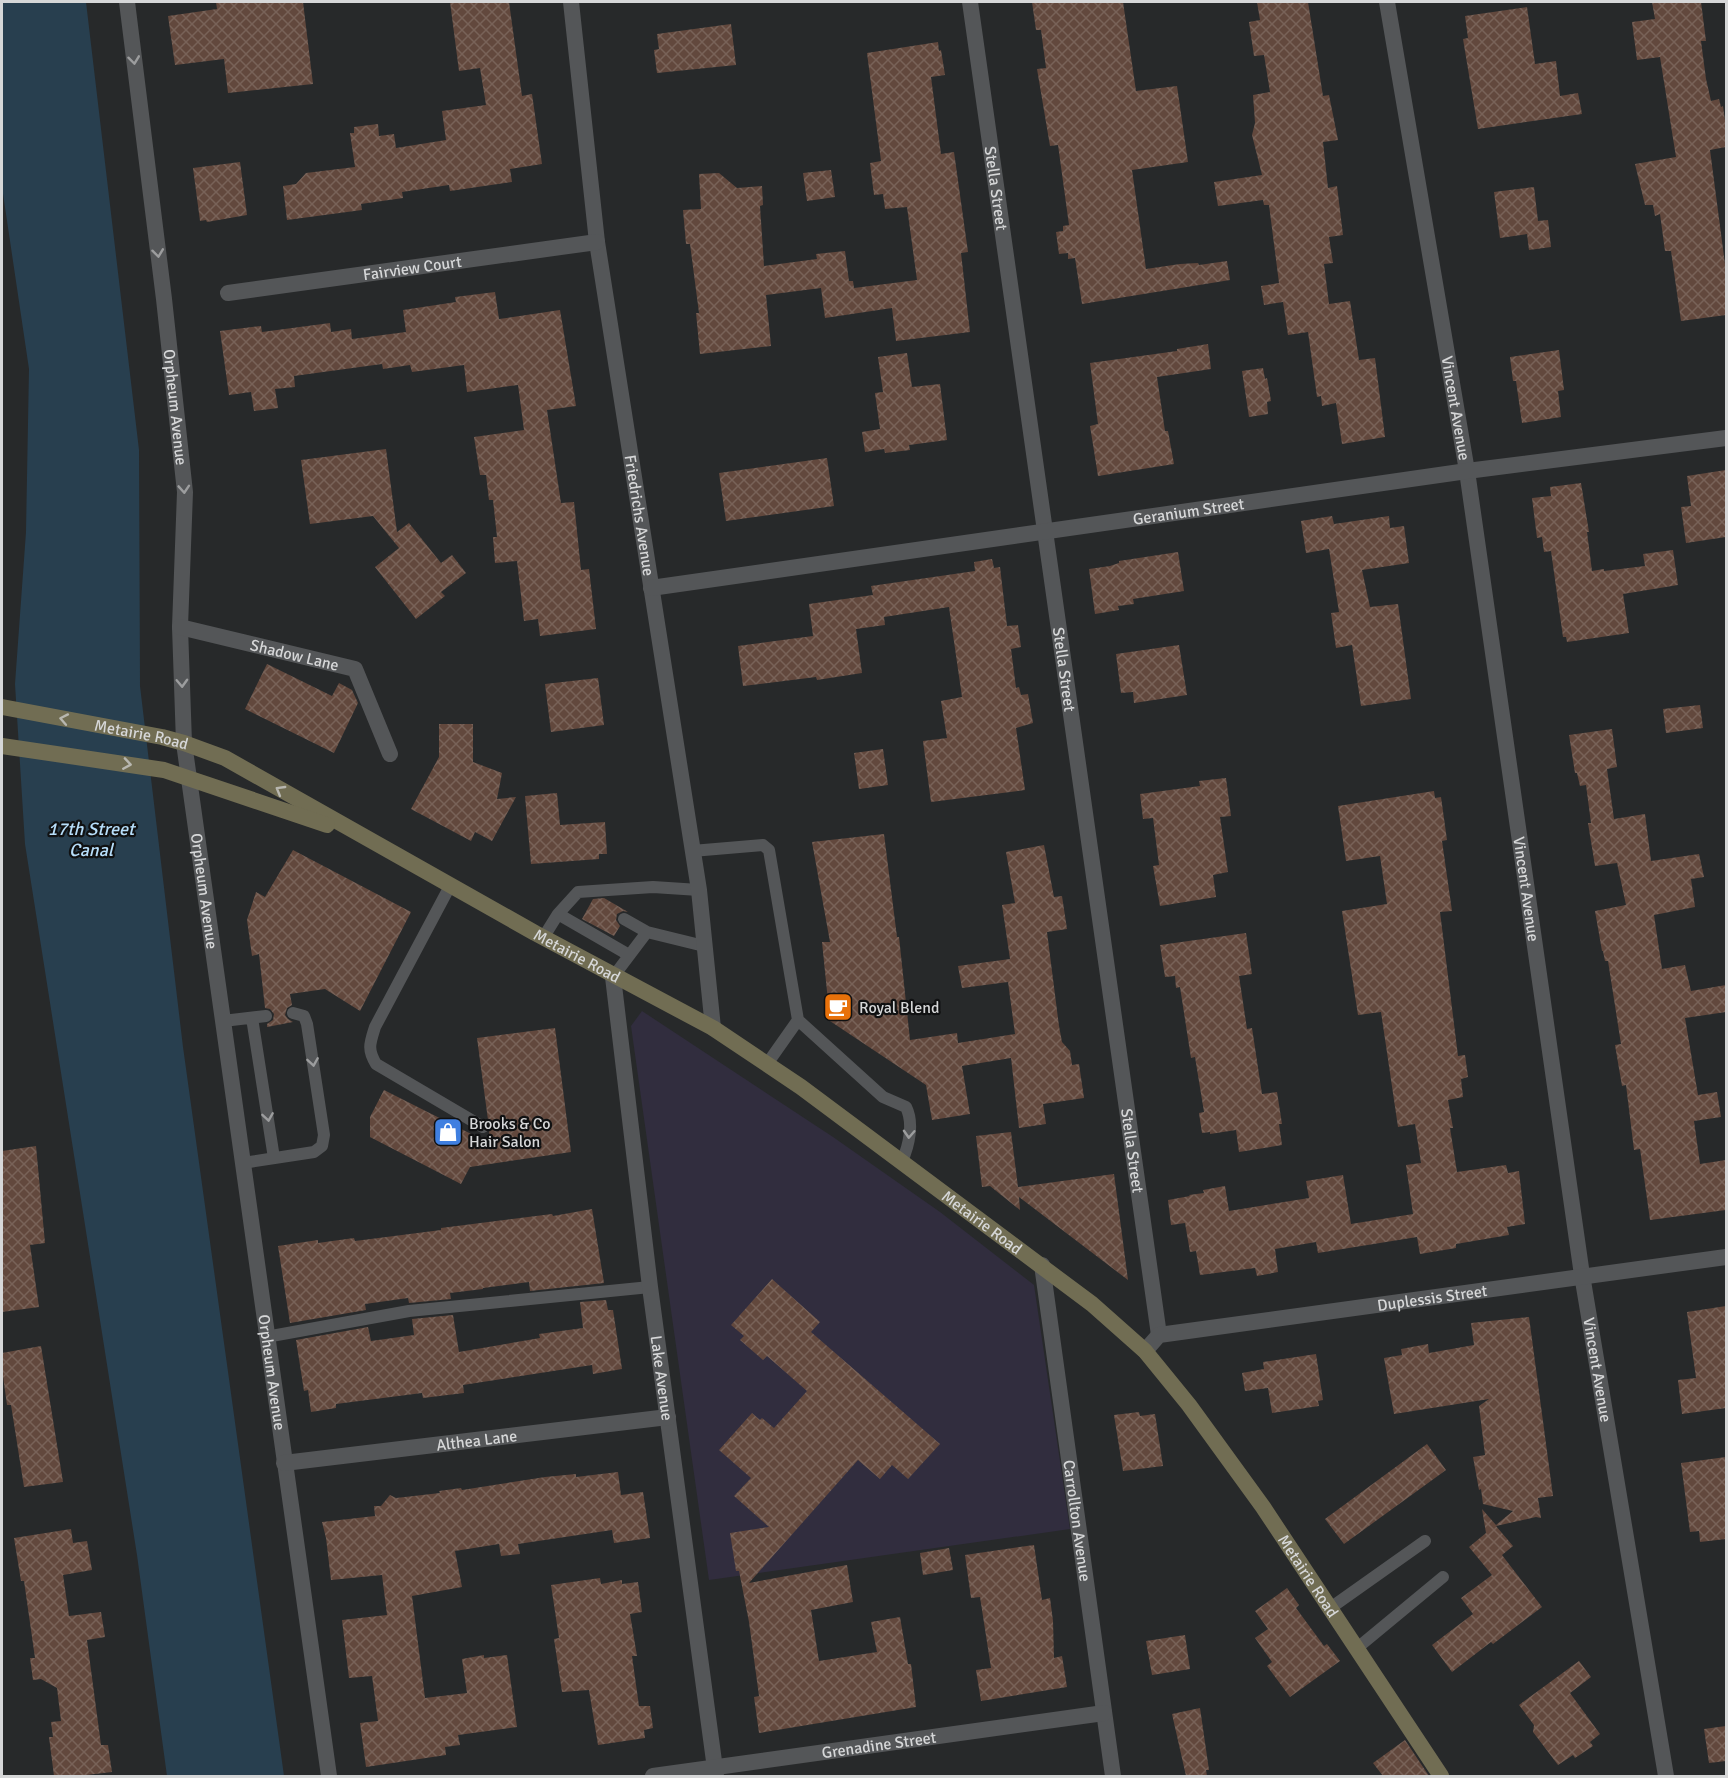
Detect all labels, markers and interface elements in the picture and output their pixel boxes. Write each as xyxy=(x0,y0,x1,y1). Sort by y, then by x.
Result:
one-way arrow xyxy=(128,55,140,64)
street label: Stella Street xyxy=(980,145,1011,232)
one-way arrow xyxy=(152,248,164,258)
street label: Fairview Court xyxy=(362,252,463,285)
street label: Orpheum Avenue xyxy=(159,348,191,466)
street label: Vincent Avenue xyxy=(1437,355,1474,462)
street label: Friedrichs Avenue xyxy=(620,453,658,577)
one-way arrow xyxy=(178,484,191,493)
street label: Geranium Street xyxy=(1132,494,1246,530)
street label: Stella Street xyxy=(1048,626,1080,713)
street label: Shadow Lane xyxy=(248,635,341,676)
one-way arrow xyxy=(176,679,189,688)
one-way arrow xyxy=(59,713,69,726)
street label: Metairie Road xyxy=(93,716,190,755)
one-way arrow xyxy=(121,757,131,770)
one-way arrow xyxy=(276,785,286,797)
water label: 17th Street Canal xyxy=(48,818,137,861)
street label: Orpheum Avenue xyxy=(186,832,222,950)
street label: Vincent Avenue xyxy=(1508,835,1543,943)
street label: Metairie Road xyxy=(530,925,623,988)
cafe icon: Royal Blend xyxy=(822,991,854,1023)
place label: Royal Blend xyxy=(859,998,940,1018)
one-way arrow xyxy=(306,1058,318,1067)
street label: Stella Street xyxy=(1116,1107,1148,1195)
one-way arrow xyxy=(261,1112,274,1122)
place label: Brooks & Co Hair Salon xyxy=(469,1114,551,1152)
shop icon: Brooks & Co Hair Salon xyxy=(432,1116,464,1148)
one-way arrow xyxy=(902,1130,915,1139)
street label: Metairie Road xyxy=(937,1186,1026,1259)
street label: Duplessis Street xyxy=(1376,1281,1489,1316)
street label: Orpheum Avenue xyxy=(253,1313,289,1432)
street label: Vincent Avenue xyxy=(1578,1316,1615,1424)
street label: Lake Avenue xyxy=(646,1334,677,1422)
street label: Althea Lane xyxy=(435,1426,518,1456)
street label: Carrollton Avenue xyxy=(1058,1459,1095,1583)
street label: Metairie Road xyxy=(1273,1531,1342,1622)
street label: Grenadine Street xyxy=(820,1728,938,1763)

